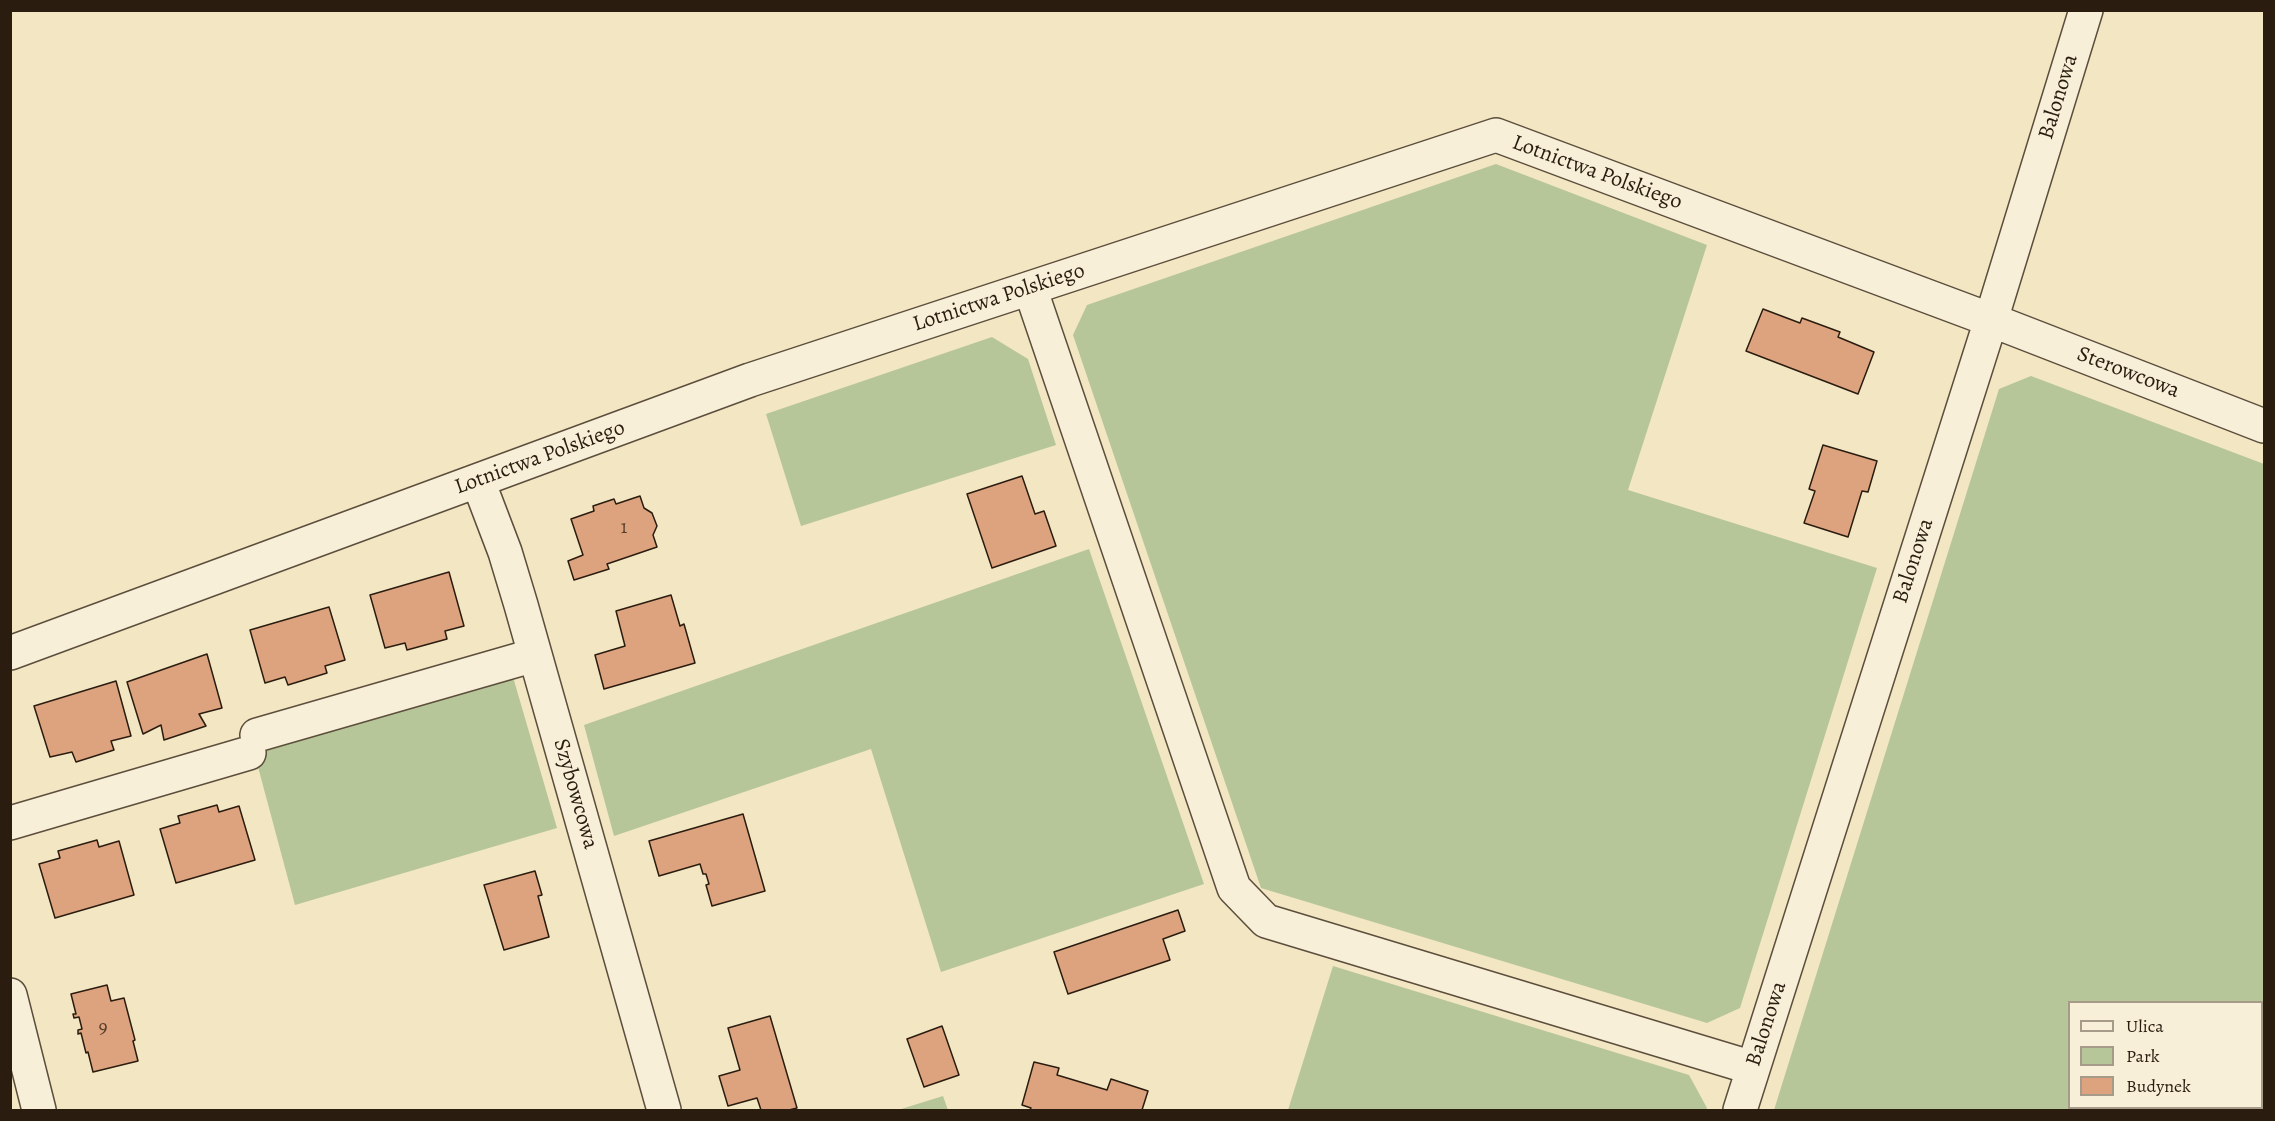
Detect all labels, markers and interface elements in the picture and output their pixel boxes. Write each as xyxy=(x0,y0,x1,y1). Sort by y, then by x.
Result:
street label: Balonowa xyxy=(2034,51,2084,143)
street label: Lotnictwa Polskiego xyxy=(1508,130,1686,216)
street label: Lotnictwa Polskiego xyxy=(910,258,1088,338)
street label: Sterowcowa xyxy=(2073,341,2183,405)
street label: Lotnictwa Polskiego xyxy=(451,415,629,501)
street label: Balonowa xyxy=(1888,515,1940,607)
house number: 1 xyxy=(621,516,627,540)
street label: Szybowcowa xyxy=(547,736,603,852)
street label: Balonowa xyxy=(1741,978,1793,1070)
legend xyxy=(2068,1001,2263,1109)
text: Ulica xyxy=(2126,1014,2164,1038)
house number: 9 xyxy=(98,1016,108,1040)
text: Park xyxy=(2126,1044,2160,1068)
text: Budynek xyxy=(2126,1074,2191,1098)

